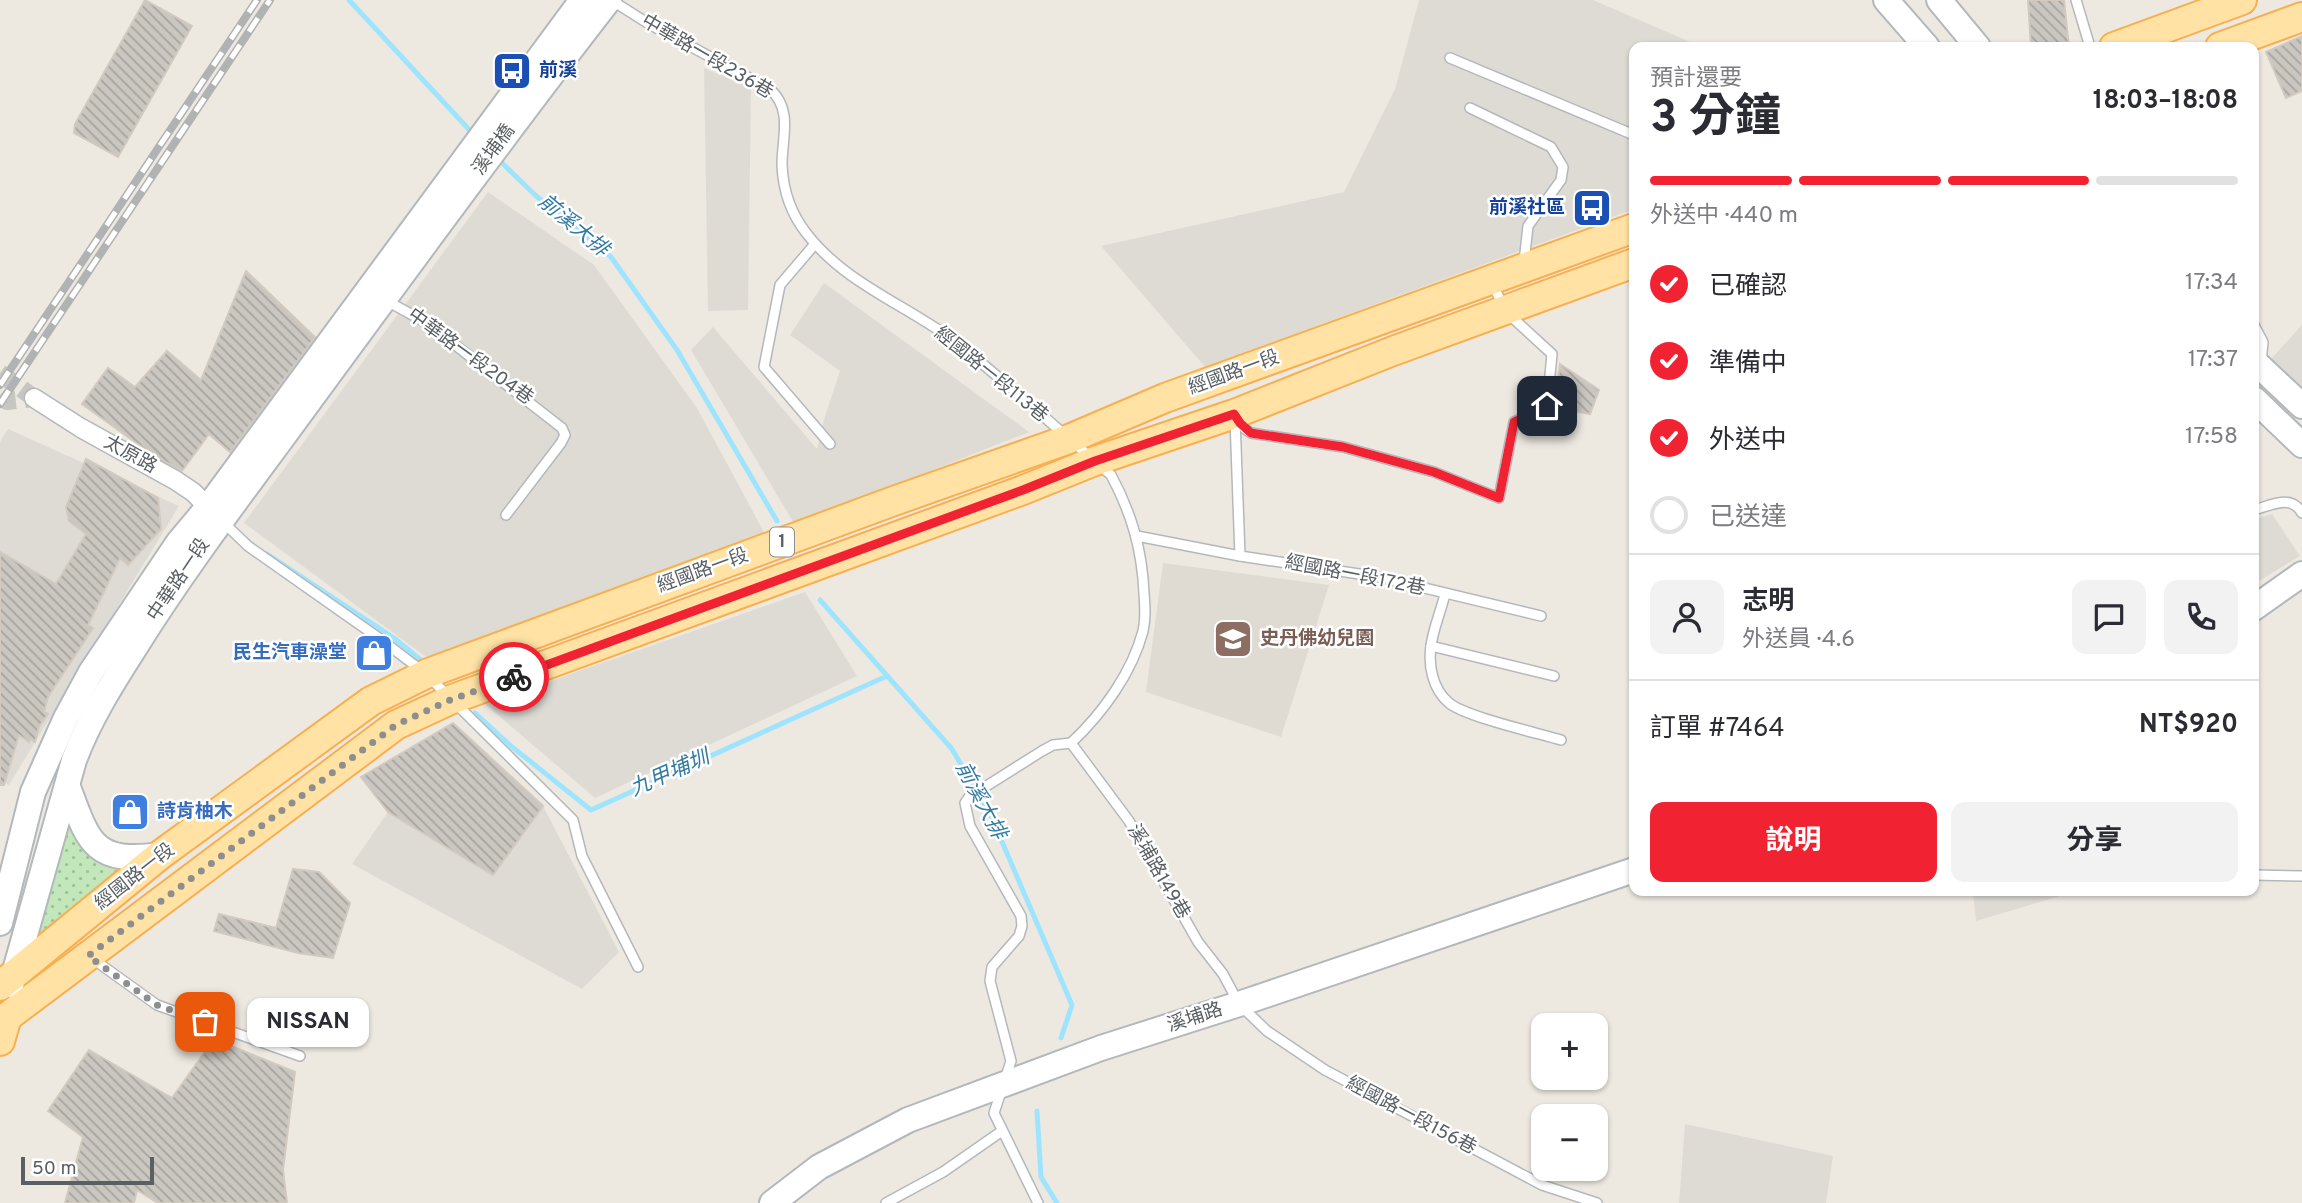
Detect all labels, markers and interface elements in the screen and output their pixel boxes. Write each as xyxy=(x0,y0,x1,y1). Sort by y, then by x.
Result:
street label: 中華路一段236巷 xyxy=(637,10,777,104)
bus stop icon: 前溪 xyxy=(491,50,533,92)
place label: 前溪 xyxy=(539,59,577,83)
text: 預計還要 xyxy=(1650,65,1742,94)
text: 18:03–18:08 xyxy=(2093,85,2238,118)
text: 3 分鐘 xyxy=(1650,90,1781,149)
street label: 溪埔橋 xyxy=(468,120,520,180)
bus stop icon: 前溪社區 xyxy=(1571,187,1613,229)
water label: 前溪大排 xyxy=(532,189,616,265)
place label: 前溪社區 xyxy=(1489,196,1565,220)
text: 外送中 · 440 m xyxy=(1650,202,1798,231)
icon: check xyxy=(1650,265,1688,303)
text: 17:34 xyxy=(2185,269,2238,298)
text: 已確認 xyxy=(1709,271,1787,304)
street label: 中華路一段204巷 xyxy=(402,303,538,411)
street label: 經國路一段113巷 xyxy=(929,322,1053,428)
icon: check xyxy=(1650,342,1688,380)
street label: 經國路一段 xyxy=(1185,345,1283,401)
text: 17:37 xyxy=(2188,346,2238,375)
text: 準備中 xyxy=(1709,348,1787,381)
pin xyxy=(1517,376,1577,436)
icon: home xyxy=(1528,387,1566,425)
icon: check xyxy=(1650,419,1688,457)
text: 17:58 xyxy=(2185,423,2238,452)
text: 外送中 xyxy=(1709,425,1787,458)
street label: 太原路 xyxy=(99,431,161,479)
text: 已送達 xyxy=(1709,502,1787,535)
road number: 1 xyxy=(770,528,794,556)
street label: 中華路一段 xyxy=(142,534,216,626)
street label: 經國路一段 xyxy=(654,543,752,599)
street label: 經國路一段172巷 xyxy=(1283,551,1427,601)
button: person xyxy=(1650,580,1724,654)
button: chat xyxy=(2072,580,2146,654)
button: phone xyxy=(2164,580,2238,654)
text: 志明 xyxy=(1742,586,1794,619)
school or university icon: 史丹佛幼兒園 xyxy=(1212,618,1254,660)
text: 外送員 · 4.6 xyxy=(1742,626,1855,655)
place label: 史丹佛幼兒園 xyxy=(1260,627,1374,651)
shop icon: 民生汽車澡堂 xyxy=(353,632,395,674)
place label: 民生汽車澡堂 xyxy=(233,641,347,665)
courier xyxy=(479,642,549,712)
icon: bike xyxy=(495,658,533,696)
text: NT$920 xyxy=(2139,709,2238,742)
text: 訂單 #7464 xyxy=(1650,713,1785,746)
water label: 九甲埔圳 xyxy=(626,743,717,803)
water label: 前溪大排 xyxy=(948,758,1013,847)
shop icon: 詩肯柚木 xyxy=(109,791,151,833)
place label: 詩肯柚木 xyxy=(157,800,233,824)
button: 說明 xyxy=(1650,802,1937,882)
button: 分享 xyxy=(1951,802,2238,882)
street label: 溪埔路149巷 xyxy=(1121,820,1195,924)
street label: 經國路一段 xyxy=(90,838,180,916)
pin xyxy=(175,992,235,1052)
callout: NISSAN xyxy=(247,998,370,1046)
street label: 溪埔路 xyxy=(1164,998,1226,1038)
icon: bag xyxy=(186,1003,224,1041)
text: NISSAN xyxy=(266,1008,350,1037)
map controls xyxy=(1531,1013,1608,1181)
button: + xyxy=(1531,1013,1608,1090)
street label: 經國路一段156巷 xyxy=(1342,1072,1480,1160)
button: − xyxy=(1531,1104,1608,1181)
scale bar xyxy=(21,1154,154,1186)
text: 50 m xyxy=(32,1157,77,1181)

